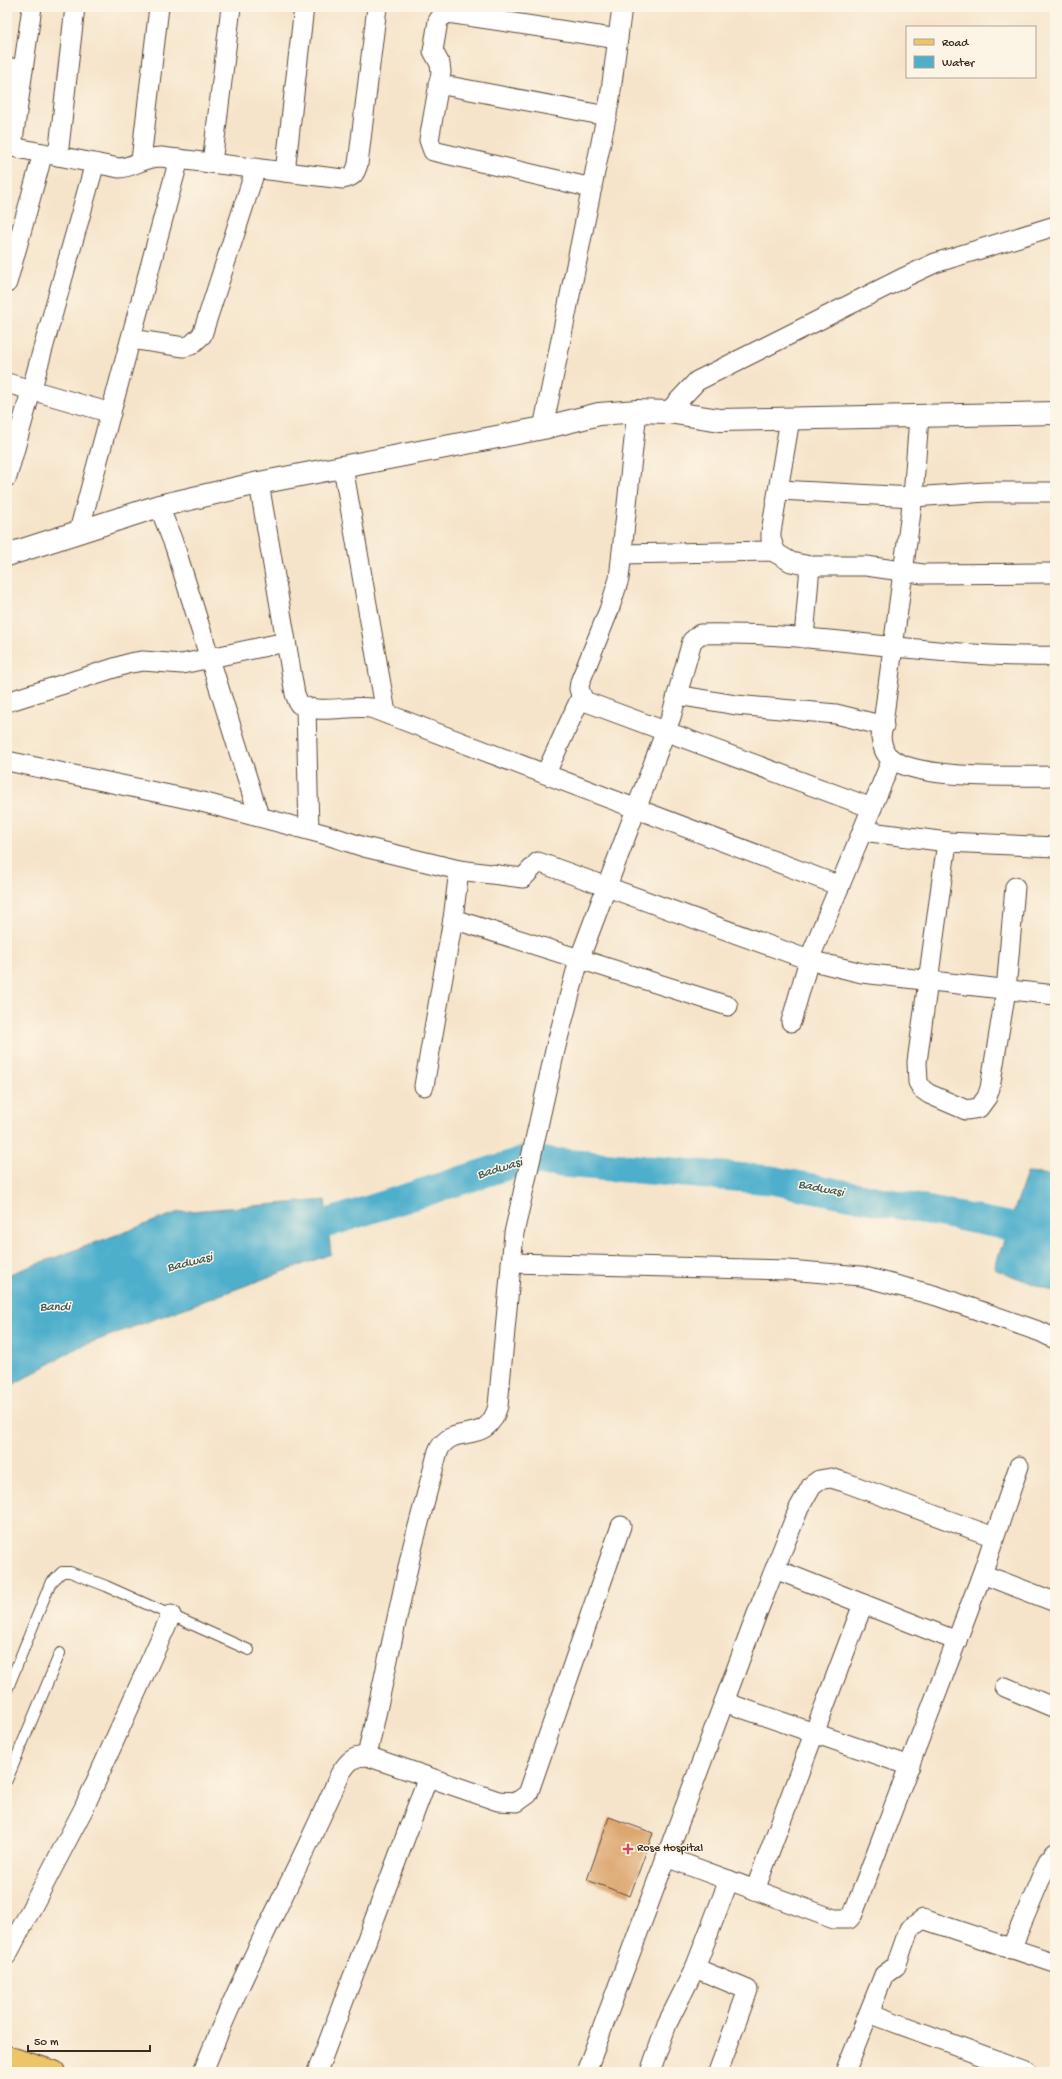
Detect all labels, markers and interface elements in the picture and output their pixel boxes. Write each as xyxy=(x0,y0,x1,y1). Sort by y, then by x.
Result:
legend xyxy=(906,26,1036,78)
text: Road xyxy=(942,37,969,51)
text: Water xyxy=(942,57,976,71)
water label: Badwasi xyxy=(476,1154,526,1183)
water label: Badwasi xyxy=(797,1177,847,1201)
water label: Badwasi xyxy=(166,1250,216,1276)
water label: Bandi xyxy=(40,1300,72,1315)
place label: Rose Hospital xyxy=(637,1842,704,1856)
marker: Rose Hospital xyxy=(622,1843,634,1855)
scale bar xyxy=(28,2027,150,2053)
text: 50 m xyxy=(34,2036,59,2050)

